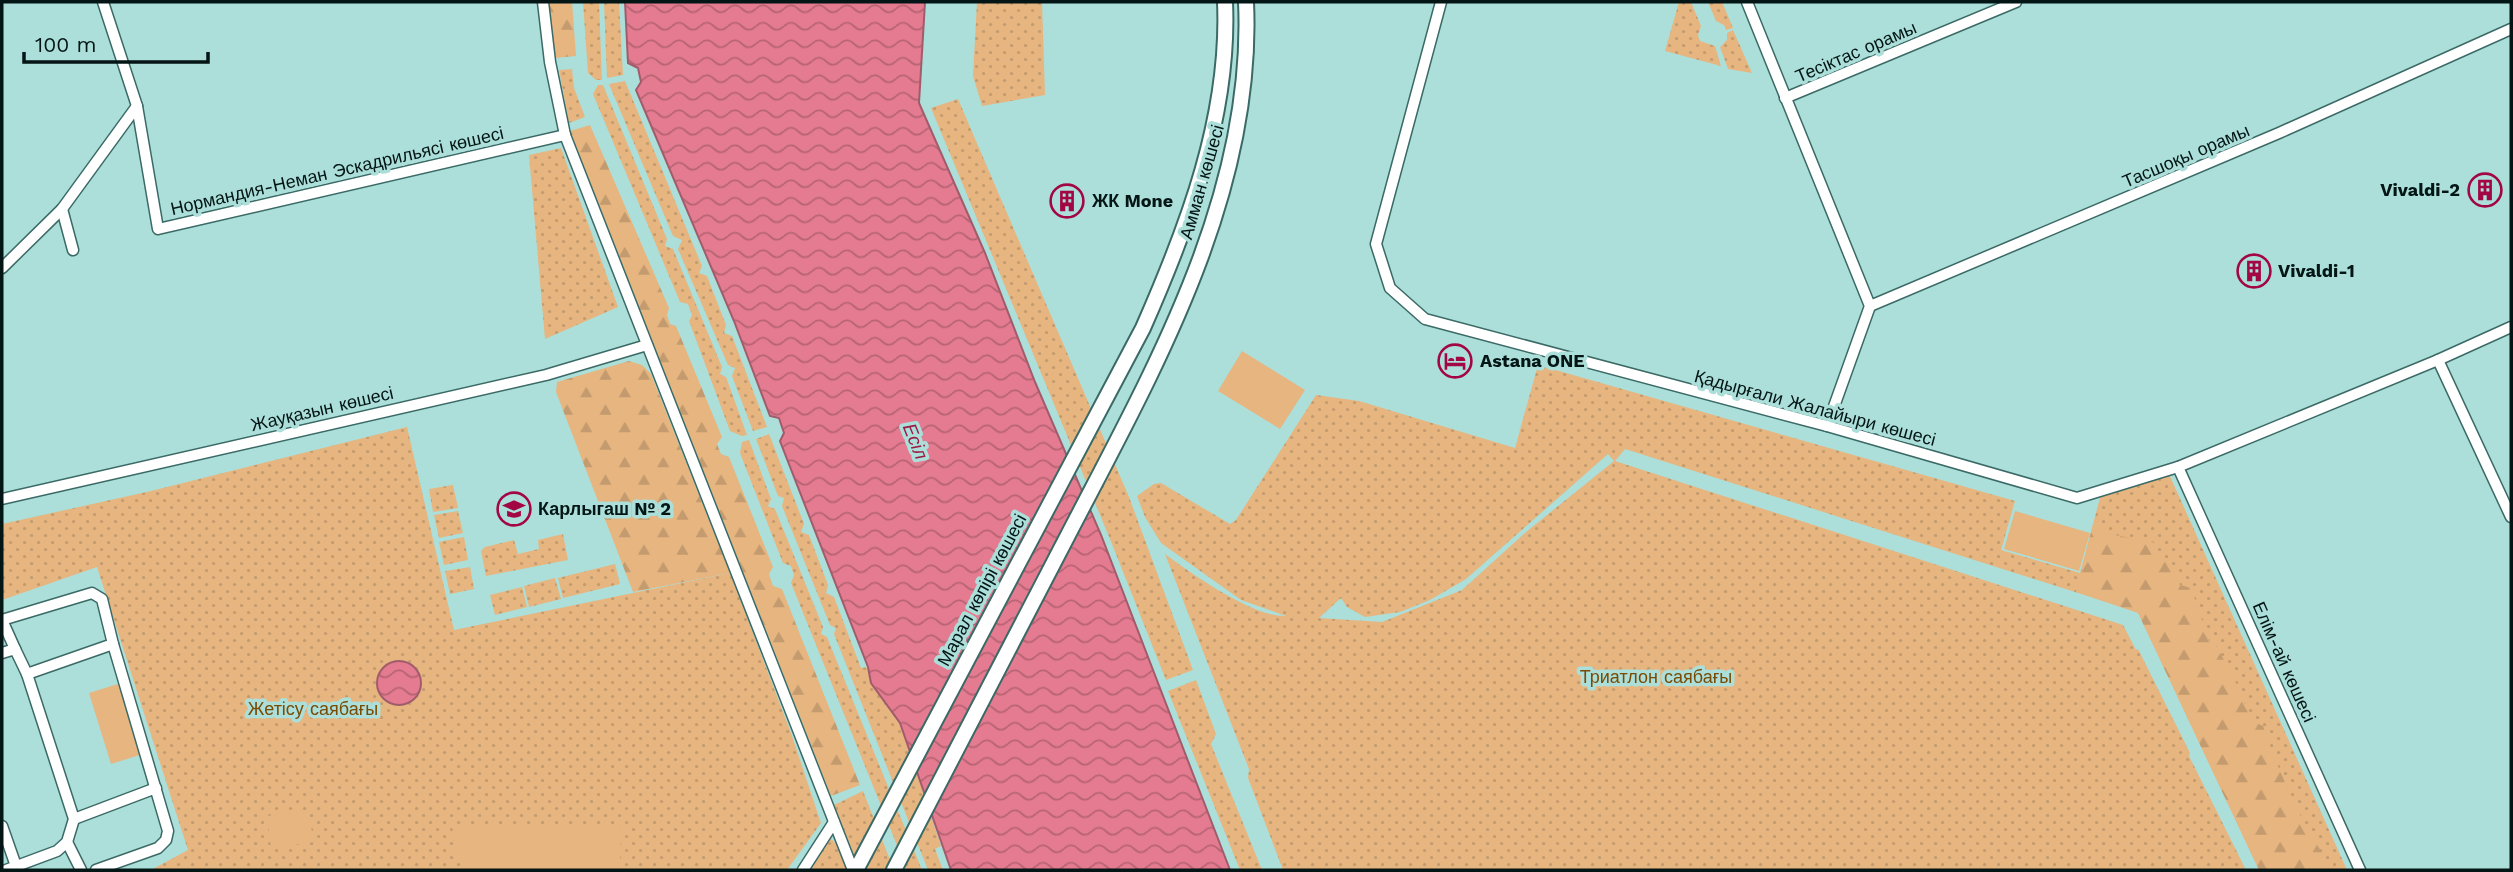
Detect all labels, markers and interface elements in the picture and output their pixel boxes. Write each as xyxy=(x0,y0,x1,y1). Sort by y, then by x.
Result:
street label: Тесіктас орамы xyxy=(1792,17,1920,87)
scale bar xyxy=(24,21,208,65)
text: 100 m xyxy=(35,32,97,57)
street label: Тасшоқы орамы xyxy=(2119,119,2252,192)
street label: Нормандия-Неман Эскадрильясі көшесі xyxy=(168,122,505,219)
street label: Амман көшесі xyxy=(1175,122,1228,242)
building icon: Vivaldi-2 xyxy=(2466,171,2504,209)
place label: Vivaldi-2 xyxy=(2380,179,2460,200)
building icon: ЖК Mone xyxy=(1048,182,1086,220)
place label: ЖК Mone xyxy=(1091,190,1173,211)
building icon: Vivaldi-1 xyxy=(2235,252,2273,290)
place label: Vivaldi-1 xyxy=(2278,260,2355,281)
hotel icon: Astana ONE xyxy=(1436,342,1474,380)
place label: Astana ONE xyxy=(1480,350,1585,371)
street label: Қадырғали Жалайыри көшесі xyxy=(1692,365,1938,450)
street label: Жауқазын көшесі xyxy=(248,382,395,435)
water label: Есіл xyxy=(898,420,933,463)
school or university icon: Карлыгаш № 2 xyxy=(495,490,533,528)
place label: Карлыгаш № 2 xyxy=(538,498,671,519)
street label: Марал көпірі көшесі xyxy=(933,510,1030,669)
street label: Елім-ай көшесі xyxy=(2249,598,2320,725)
park label: Триатлон саябағы xyxy=(1580,666,1732,687)
park label: Жетісу саябағы xyxy=(248,698,378,719)

